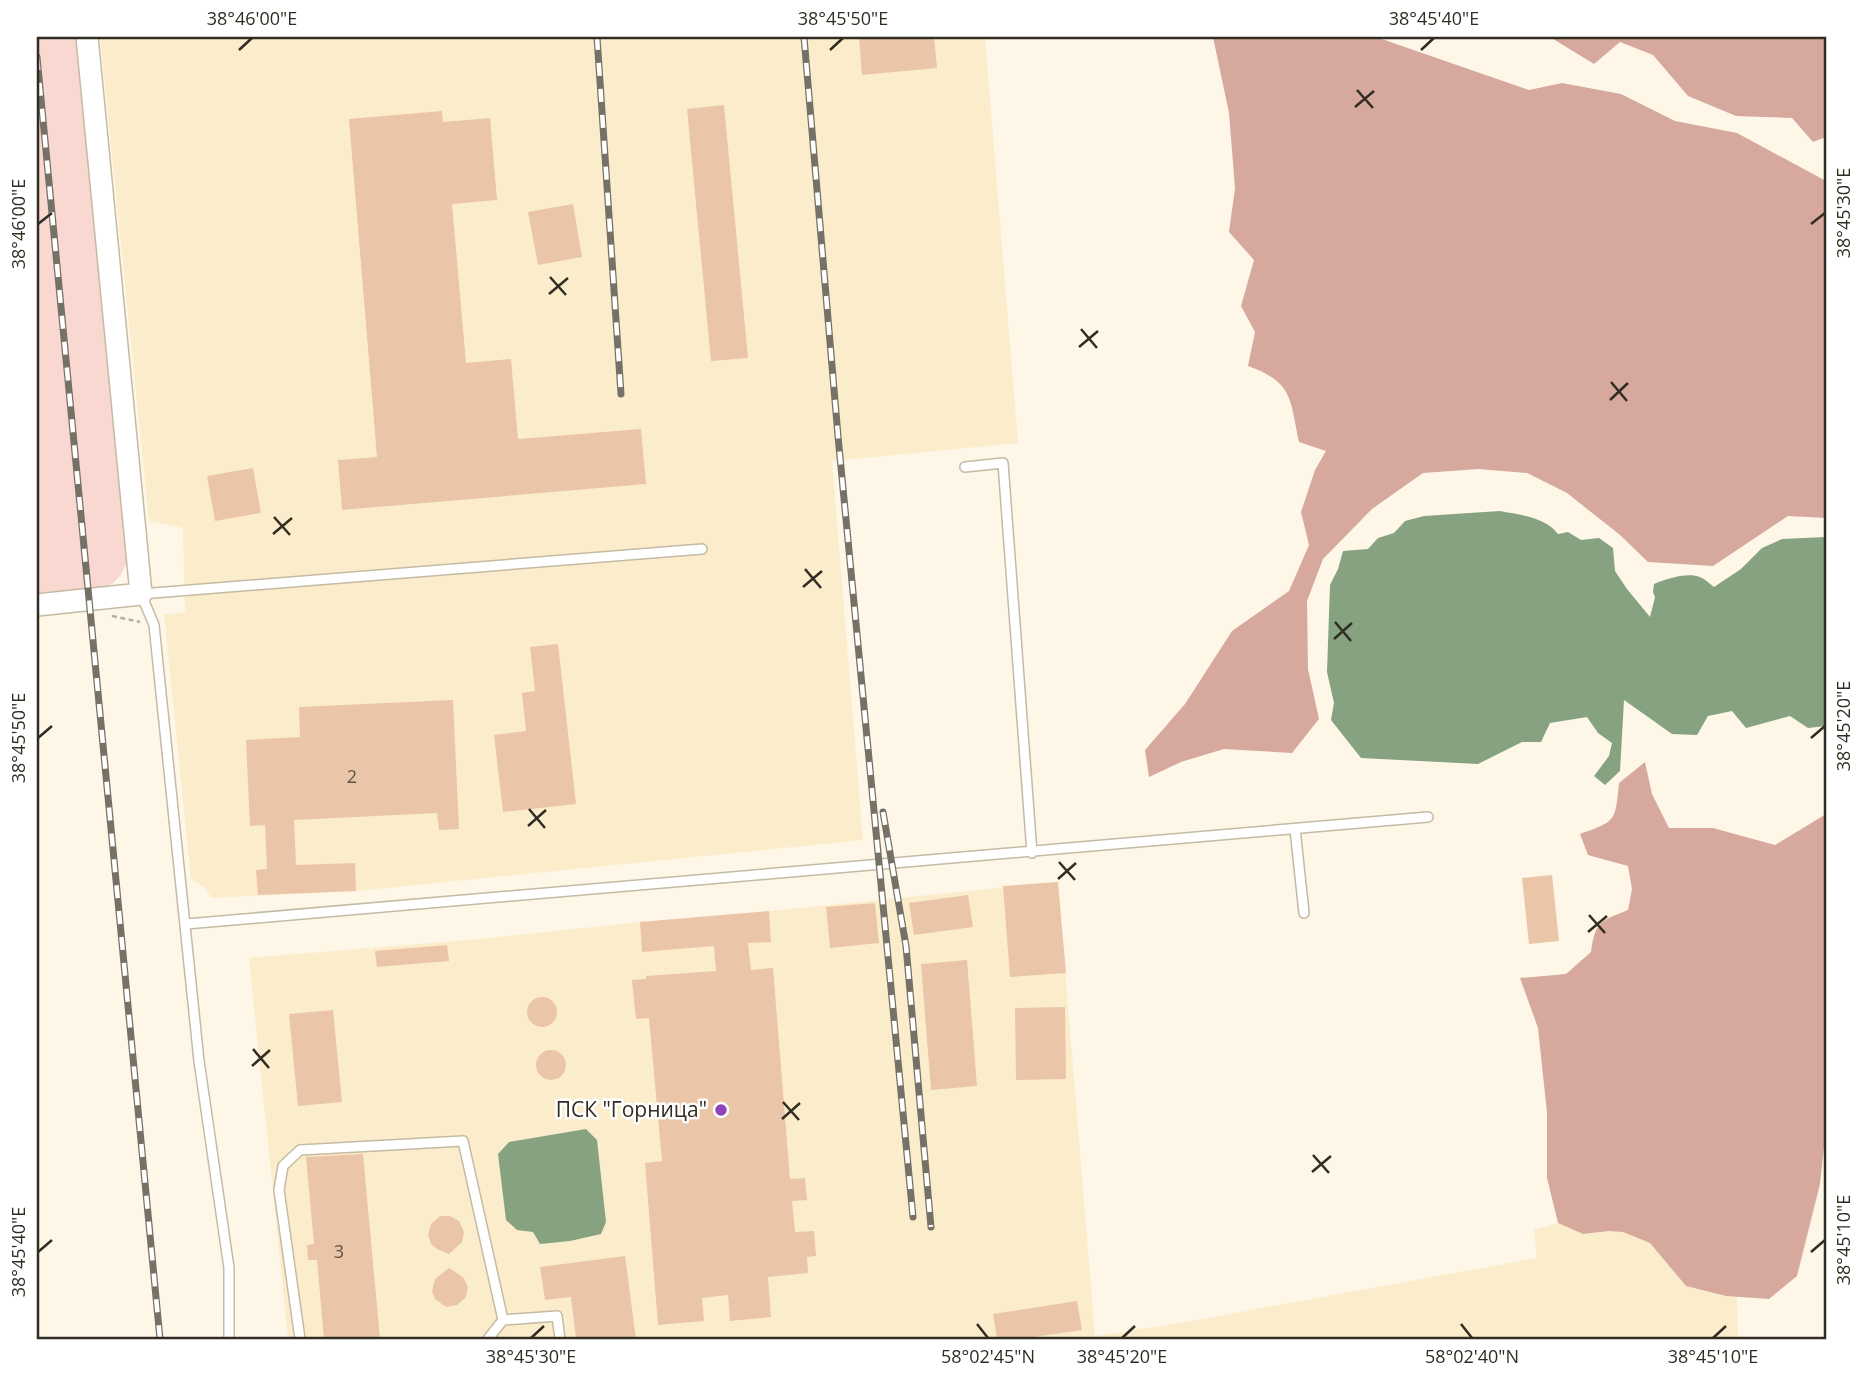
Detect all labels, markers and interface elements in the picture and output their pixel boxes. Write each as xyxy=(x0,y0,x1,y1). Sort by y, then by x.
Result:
text: 38°46'00"E xyxy=(207,6,297,30)
text: 38°45'50"E xyxy=(798,6,888,30)
text: 38°45'40"E xyxy=(1389,6,1479,30)
text: 38°45'30"E xyxy=(1831,168,1855,258)
text: 38°46'00"E xyxy=(6,179,30,269)
text: 38°45'20"E xyxy=(1831,681,1855,771)
text: 38°45'50"E xyxy=(6,693,30,783)
house number: 2 xyxy=(347,764,357,788)
place label: ПСК "Горница" xyxy=(556,1095,707,1123)
marker: ПСК "Горница" xyxy=(713,1102,729,1118)
text: 38°45'10"E xyxy=(1831,1195,1855,1285)
text: 38°45'40"E xyxy=(6,1207,30,1297)
house number: 3 xyxy=(334,1239,344,1263)
text: 38°45'30"E xyxy=(486,1344,576,1368)
text: 58°02'45"N xyxy=(941,1344,1035,1368)
text: 38°45'20"E xyxy=(1077,1344,1167,1368)
text: 58°02'40"N xyxy=(1425,1344,1519,1368)
text: 38°45'10"E xyxy=(1668,1344,1758,1368)

